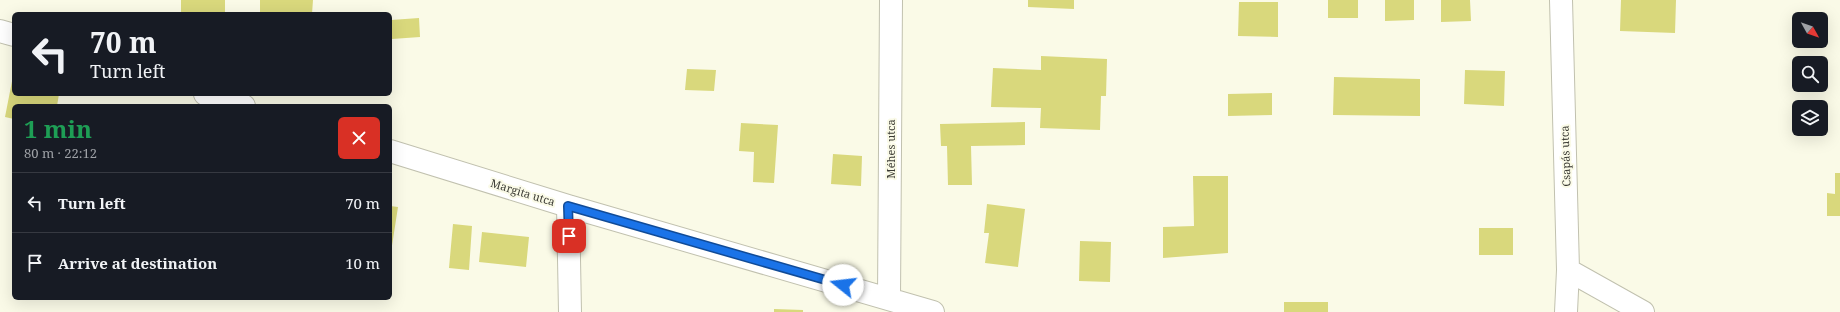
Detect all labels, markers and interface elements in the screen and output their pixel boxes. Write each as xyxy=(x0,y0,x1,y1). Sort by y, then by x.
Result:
north arrow xyxy=(1792,12,1828,48)
map controls xyxy=(1792,12,1828,136)
text: 70 m xyxy=(90,23,157,61)
icon: left xyxy=(24,28,76,80)
button: search xyxy=(1792,56,1828,92)
text: Turn left xyxy=(90,59,165,83)
button: layers xyxy=(1792,100,1828,136)
text: 1 min xyxy=(24,112,92,145)
button: close xyxy=(338,117,380,159)
street label: Méhes utca xyxy=(883,119,898,179)
street label: Csapás utca xyxy=(1556,125,1574,187)
text: 80 m · 22:12 xyxy=(24,144,97,162)
street label: Margita utca xyxy=(489,175,557,209)
icon: left xyxy=(24,192,46,214)
text: Turn left xyxy=(58,193,126,213)
text: 70 m xyxy=(345,193,380,213)
pin xyxy=(552,219,586,253)
icon: arrive xyxy=(558,225,580,247)
icon: arrive xyxy=(24,252,46,274)
text: Arrive at destination xyxy=(58,253,217,273)
text: 10 m xyxy=(345,253,380,273)
position arrow xyxy=(822,264,864,306)

